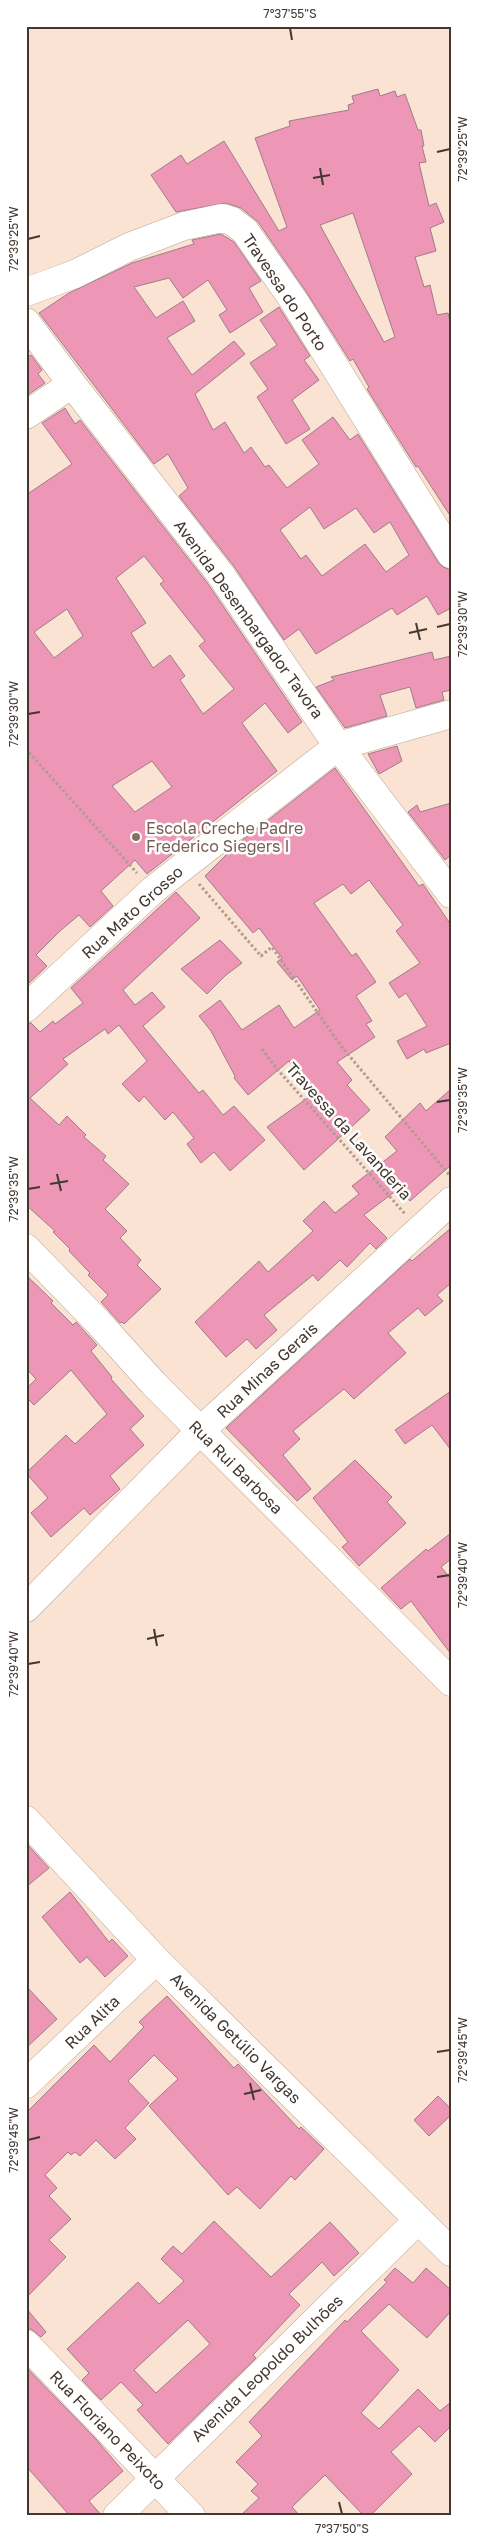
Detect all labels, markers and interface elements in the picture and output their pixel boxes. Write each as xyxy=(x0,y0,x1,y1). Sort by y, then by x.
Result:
text: 7°37'55"S xyxy=(263,6,317,21)
text: 72°39'25"W xyxy=(455,116,470,182)
text: 72°39'25"W xyxy=(6,206,21,272)
street label: Travessa do Porto xyxy=(238,230,332,354)
street label: Avenida Desembargador Tavora xyxy=(170,516,328,722)
text: 72°39'30"W xyxy=(455,591,470,657)
text: 72°39'30"W xyxy=(6,681,21,747)
place label: Escola Creche Padre Frederico Siegers I xyxy=(146,818,303,856)
marker: Escola Creche Padre Frederico Siegers I xyxy=(130,831,142,843)
street label: Rua Mato Grosso xyxy=(77,861,187,963)
street label: Travessa da Lavanderia xyxy=(282,1058,416,1204)
text: 72°39'35"W xyxy=(455,1067,470,1133)
text: 72°39'35"W xyxy=(6,1156,21,1222)
street label: Rua Minas Gerais xyxy=(212,1318,322,1422)
street label: Rua Rui Barbosa xyxy=(185,1416,287,1518)
text: 72°39'40"W xyxy=(455,1541,470,1608)
text: 72°39'40"W xyxy=(6,1630,21,1697)
street label: Avenida Getúlio Vargas xyxy=(166,1968,306,2108)
street label: Rua Alita xyxy=(60,1991,124,2053)
text: 72°39'45"W xyxy=(455,2017,470,2083)
text: 72°39'45"W xyxy=(6,2107,21,2173)
street label: Avenida Leopoldo Bulhões xyxy=(187,2290,347,2446)
street label: Rua Floriano Peixoto xyxy=(46,2366,170,2494)
text: 7°37'50"S xyxy=(315,2521,369,2536)

